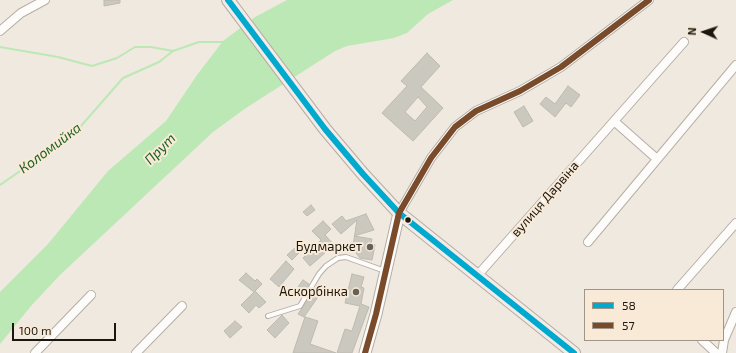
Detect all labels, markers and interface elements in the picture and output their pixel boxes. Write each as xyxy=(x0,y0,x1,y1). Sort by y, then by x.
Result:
north arrow xyxy=(684,12,724,52)
text: N xyxy=(685,27,698,36)
water label: Коломийка xyxy=(16,119,84,177)
water label: Прут xyxy=(141,130,179,168)
street label: вулиця Дарвіна xyxy=(508,158,582,240)
unlabelled marker xyxy=(403,215,413,225)
place label: Будмаркет xyxy=(296,239,362,255)
marker: Будмаркет xyxy=(365,242,375,252)
place label: Аскорбінка xyxy=(279,284,348,300)
marker: Аскорбінка xyxy=(351,287,361,297)
legend xyxy=(584,289,724,341)
text: 58 xyxy=(622,298,636,312)
scale bar xyxy=(14,315,118,341)
text: 57 xyxy=(622,318,635,332)
text: 100 m xyxy=(19,323,51,337)

